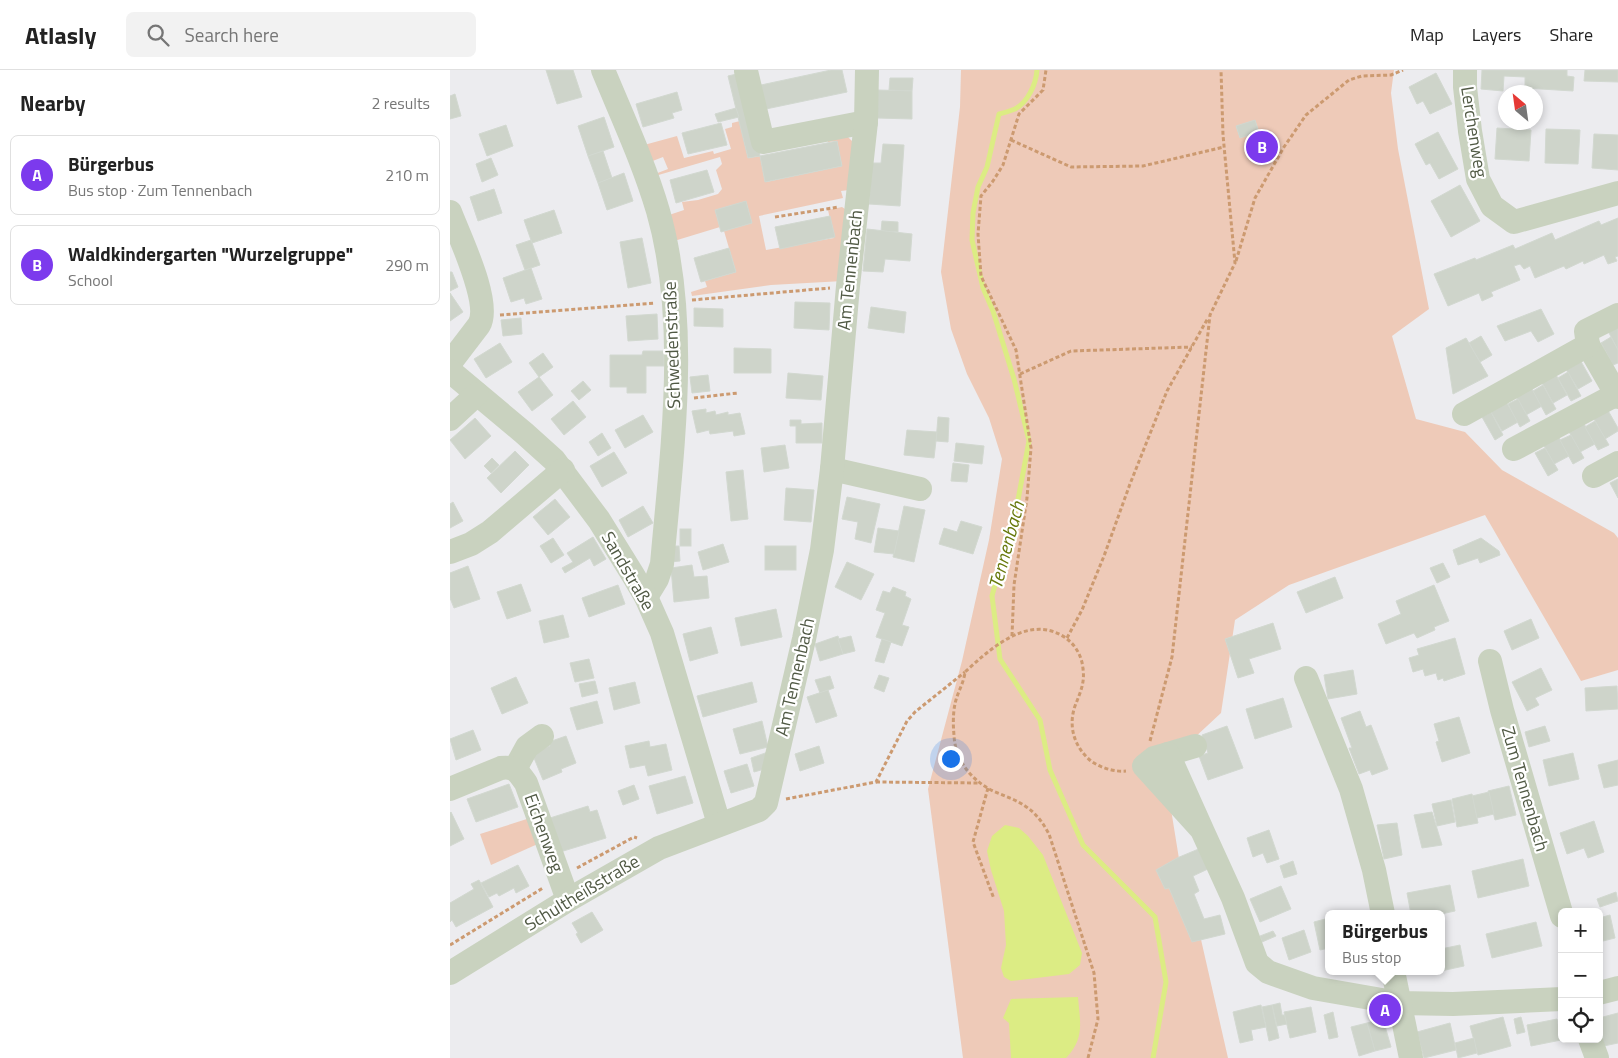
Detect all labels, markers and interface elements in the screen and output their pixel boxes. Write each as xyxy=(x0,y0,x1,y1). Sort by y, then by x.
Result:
search box xyxy=(126,12,476,57)
text: Atlasly xyxy=(25,17,96,53)
text: Search here xyxy=(184,20,279,49)
icon: search xyxy=(144,21,172,49)
text: Map xyxy=(1410,21,1444,48)
text: Layers xyxy=(1472,21,1521,48)
text: Share xyxy=(1549,21,1593,48)
street label: Lerchenweg xyxy=(1454,84,1495,179)
north arrow xyxy=(1498,85,1543,130)
text: Nearby xyxy=(20,87,85,119)
text: 2 results xyxy=(371,91,430,115)
pin: B xyxy=(1246,128,1278,166)
text: Bürgerbus xyxy=(68,149,154,178)
text: A xyxy=(32,163,42,187)
text: 210 m xyxy=(385,163,429,187)
text: Bus stop · Zum Tennenbach xyxy=(68,178,252,202)
street label: Am Tennenbach xyxy=(830,208,869,331)
text: Waldkindergarten "Wurzelgruppe" xyxy=(68,239,353,268)
text: B xyxy=(32,253,42,277)
text: 290 m xyxy=(385,253,429,277)
text: School xyxy=(68,268,113,292)
street label: Schwedenstraße xyxy=(656,281,687,409)
water label: Tennenbach xyxy=(980,497,1031,592)
street label: Sandstraße xyxy=(595,526,662,615)
street label: Am Tennenbach xyxy=(768,615,821,739)
street label: Zum Tennenbach xyxy=(1495,723,1556,855)
your location xyxy=(938,746,964,772)
street label: Eichenweg xyxy=(518,790,571,876)
street label: Schultheißstraße xyxy=(519,848,644,938)
map controls xyxy=(1558,908,1603,1043)
button: + xyxy=(1558,908,1603,953)
popup xyxy=(1325,910,1445,975)
text: Bürgerbus xyxy=(1342,916,1428,945)
text: Bus stop xyxy=(1342,945,1401,969)
button: − xyxy=(1558,953,1603,998)
pin: A xyxy=(1369,991,1401,1029)
button: locate xyxy=(1558,998,1603,1043)

